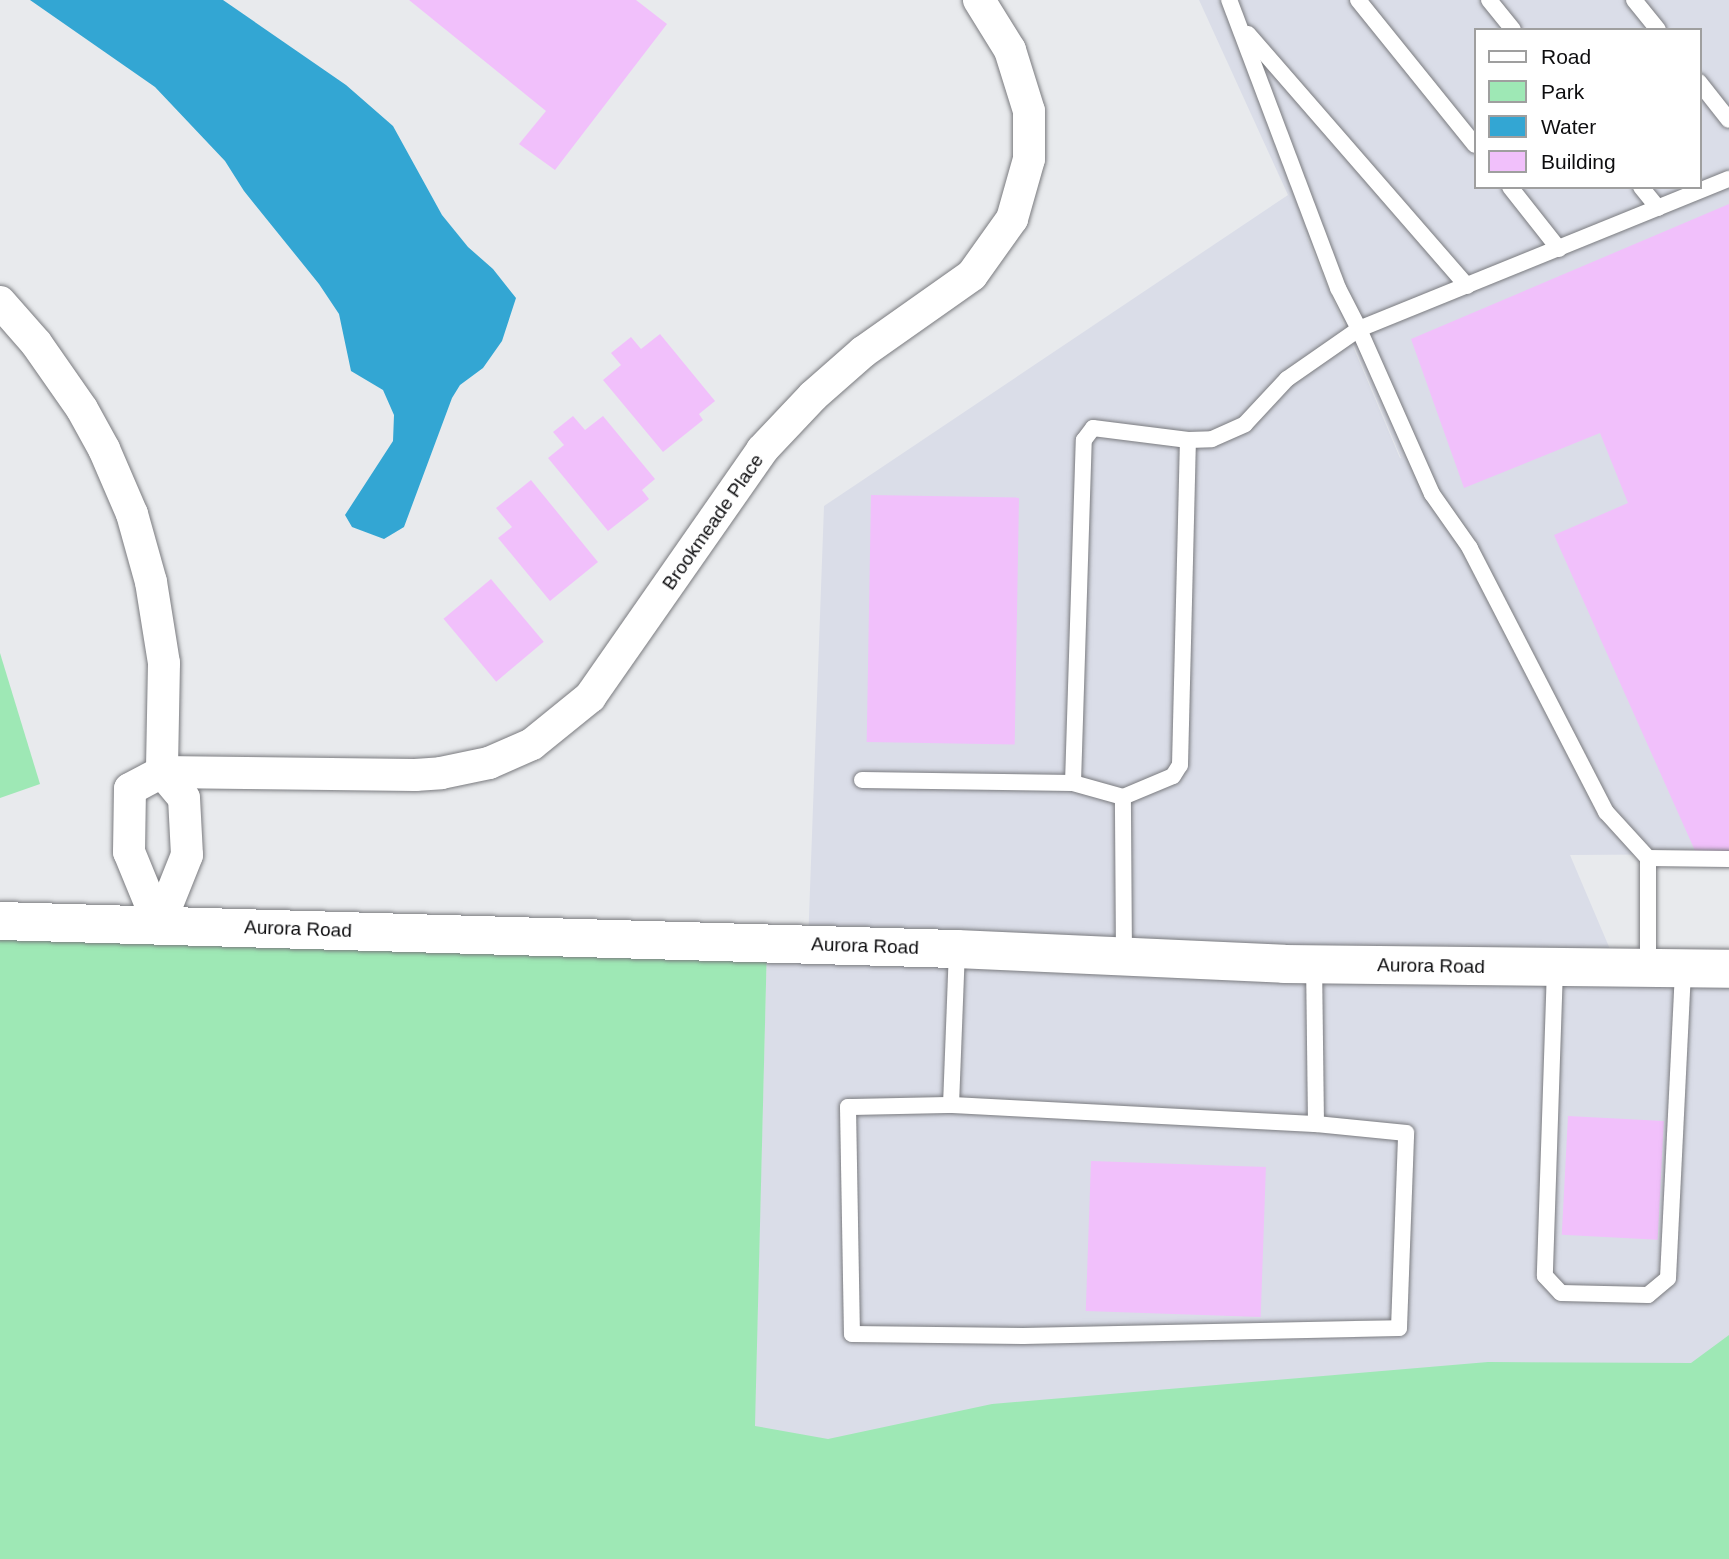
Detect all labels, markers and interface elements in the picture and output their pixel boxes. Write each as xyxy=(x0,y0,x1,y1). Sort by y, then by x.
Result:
legend xyxy=(1474,28,1701,189)
text: Road xyxy=(1541,45,1591,68)
text: Park xyxy=(1541,80,1584,103)
text: Water xyxy=(1541,115,1596,138)
text: Building xyxy=(1541,150,1616,173)
street label: Brookmeade Place xyxy=(658,450,768,594)
street label: Aurora Road xyxy=(244,916,352,942)
street label: Aurora Road xyxy=(811,933,919,959)
street label: Aurora Road xyxy=(1377,954,1485,978)

